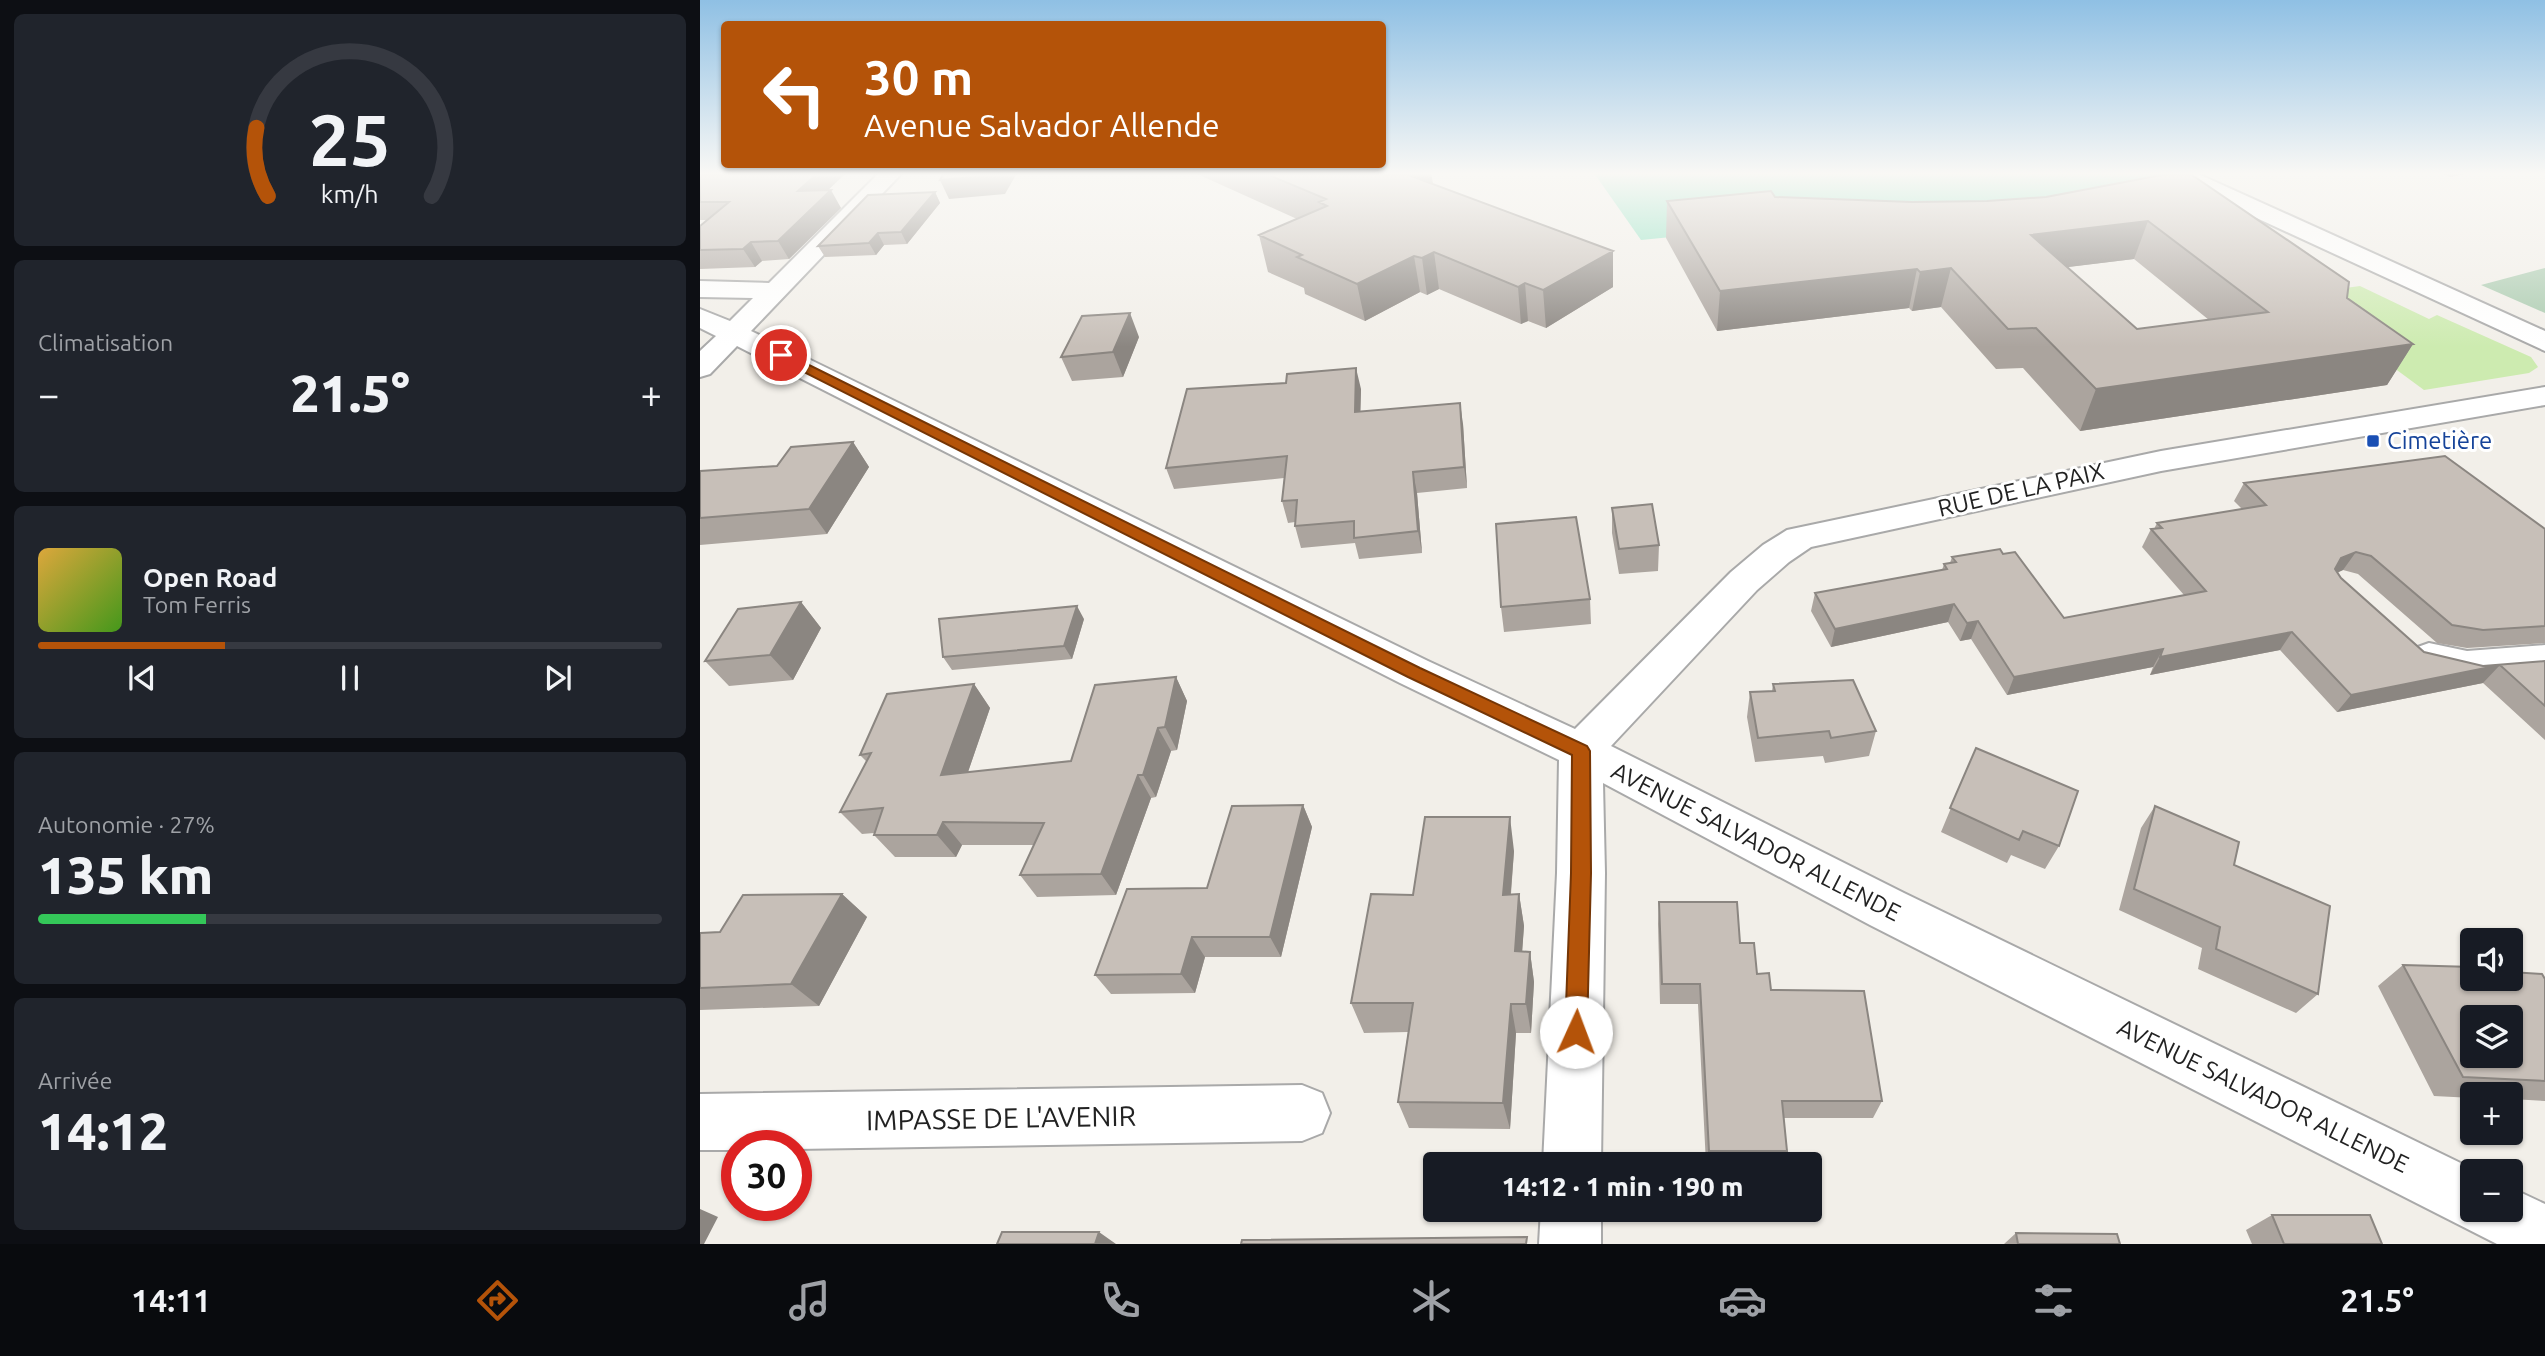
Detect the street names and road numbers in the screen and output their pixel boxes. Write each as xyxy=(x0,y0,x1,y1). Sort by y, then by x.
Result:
street label: RUE DE LA PAIX xyxy=(1935,457,2107,522)
street label: AVENUE SALVADOR ALLENDE xyxy=(1607,757,1905,926)
street label: AVENUE SALVADOR ALLENDE xyxy=(2113,1013,2413,1178)
street label: IMPASSE DE L'AVENIR xyxy=(866,1100,1136,1135)

